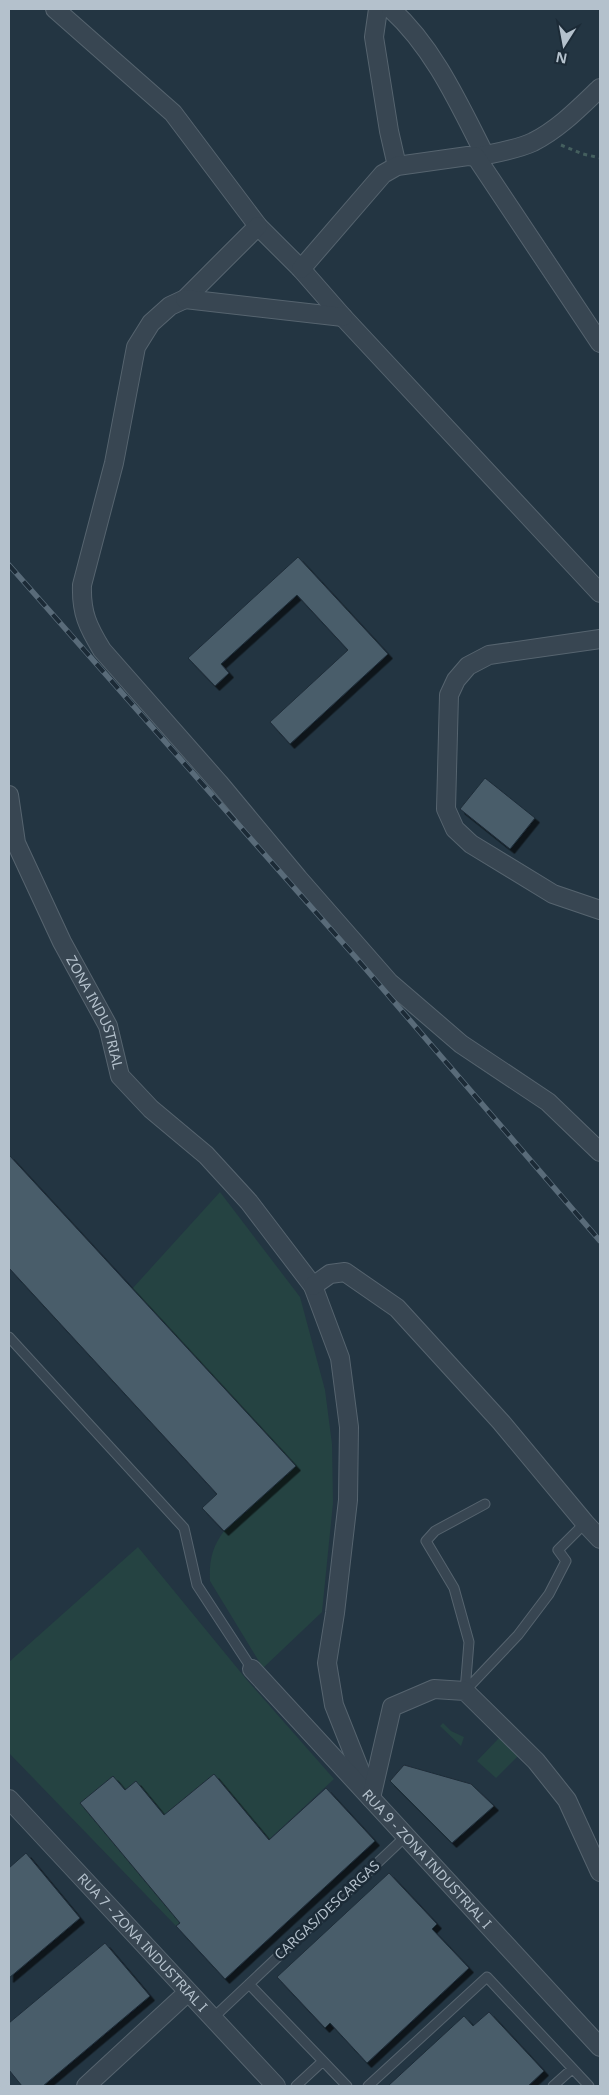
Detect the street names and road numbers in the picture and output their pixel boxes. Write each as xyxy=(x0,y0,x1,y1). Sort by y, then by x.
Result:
street label: ZONA INDUSTRIAL xyxy=(62,952,128,1071)
street label: RUA 9 - ZONA INDUSTRIAL I xyxy=(358,1785,496,1932)
street label: CARGAS/DESCARGAS xyxy=(270,1856,384,1963)
street label: RUA 7 - ZONA INDUSTRIAL I xyxy=(74,1869,212,2016)

